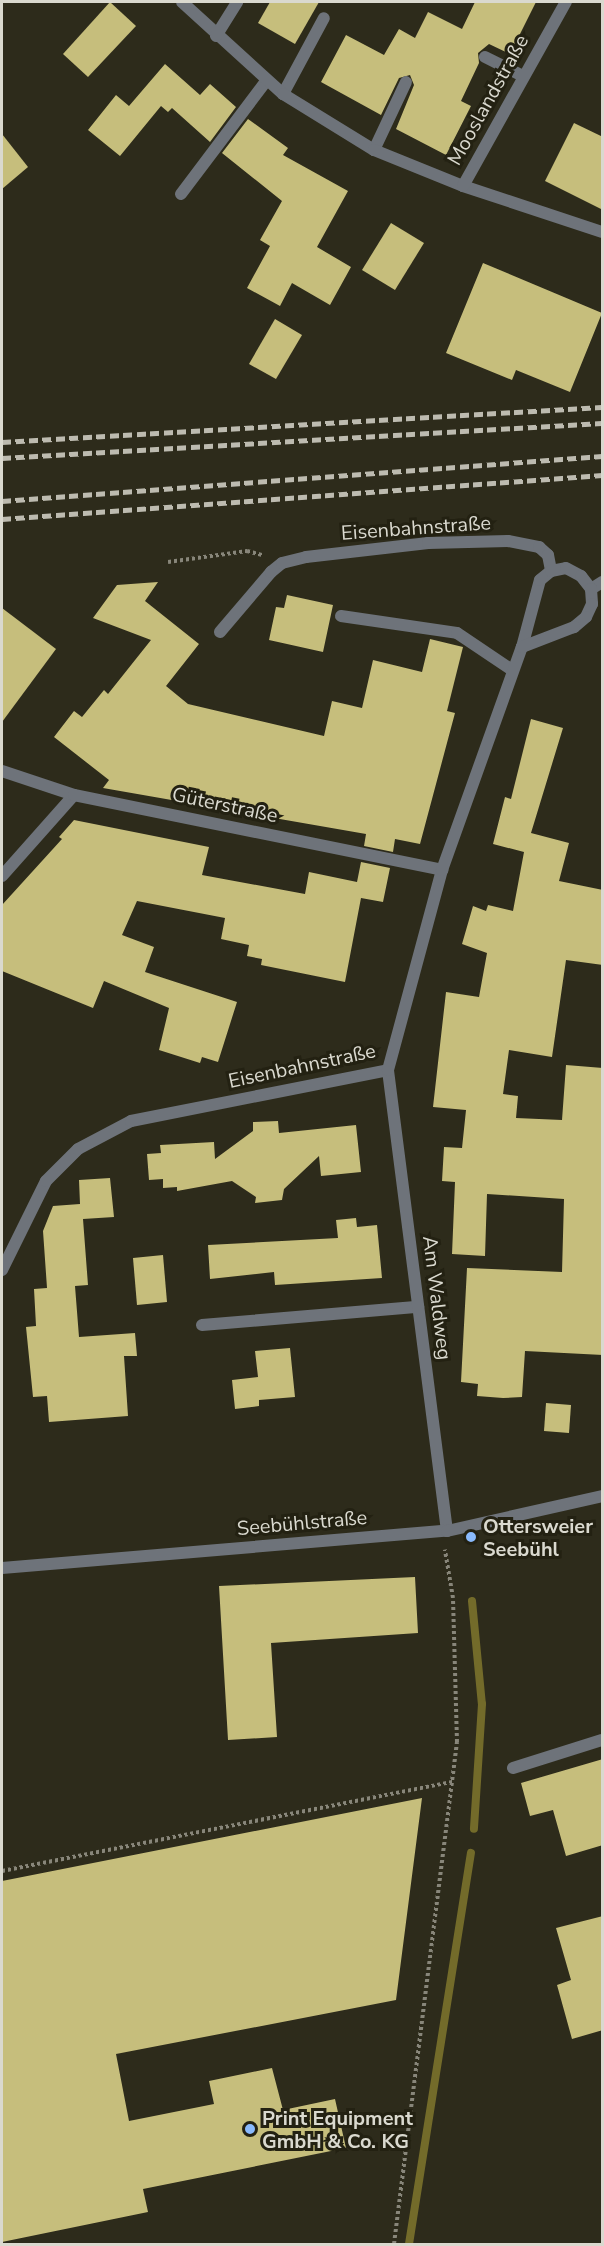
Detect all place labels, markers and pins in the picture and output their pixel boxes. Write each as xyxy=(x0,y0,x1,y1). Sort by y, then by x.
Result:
place label: Ottersweier Seebühl xyxy=(483,1514,593,1561)
marker: Ottersweier Seebühl xyxy=(464,1530,478,1544)
place label: Print Equipment GmbH & Co. KG xyxy=(262,2106,413,2153)
marker: Print Equipment GmbH & Co. KG xyxy=(243,2122,257,2136)

